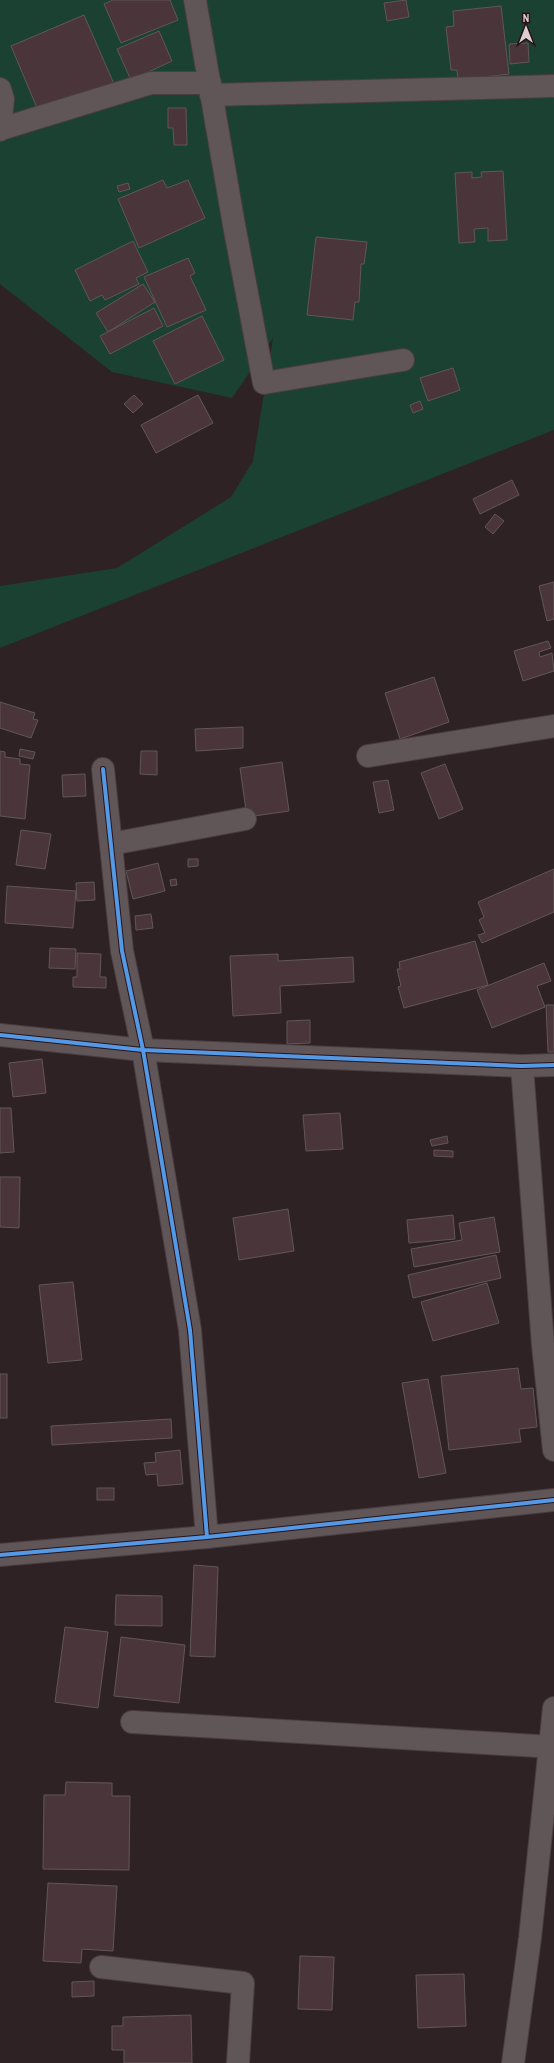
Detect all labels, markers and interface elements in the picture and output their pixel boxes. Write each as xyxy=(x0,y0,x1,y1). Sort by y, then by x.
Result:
north arrow xyxy=(506,8,546,48)
text: N xyxy=(523,11,529,25)

